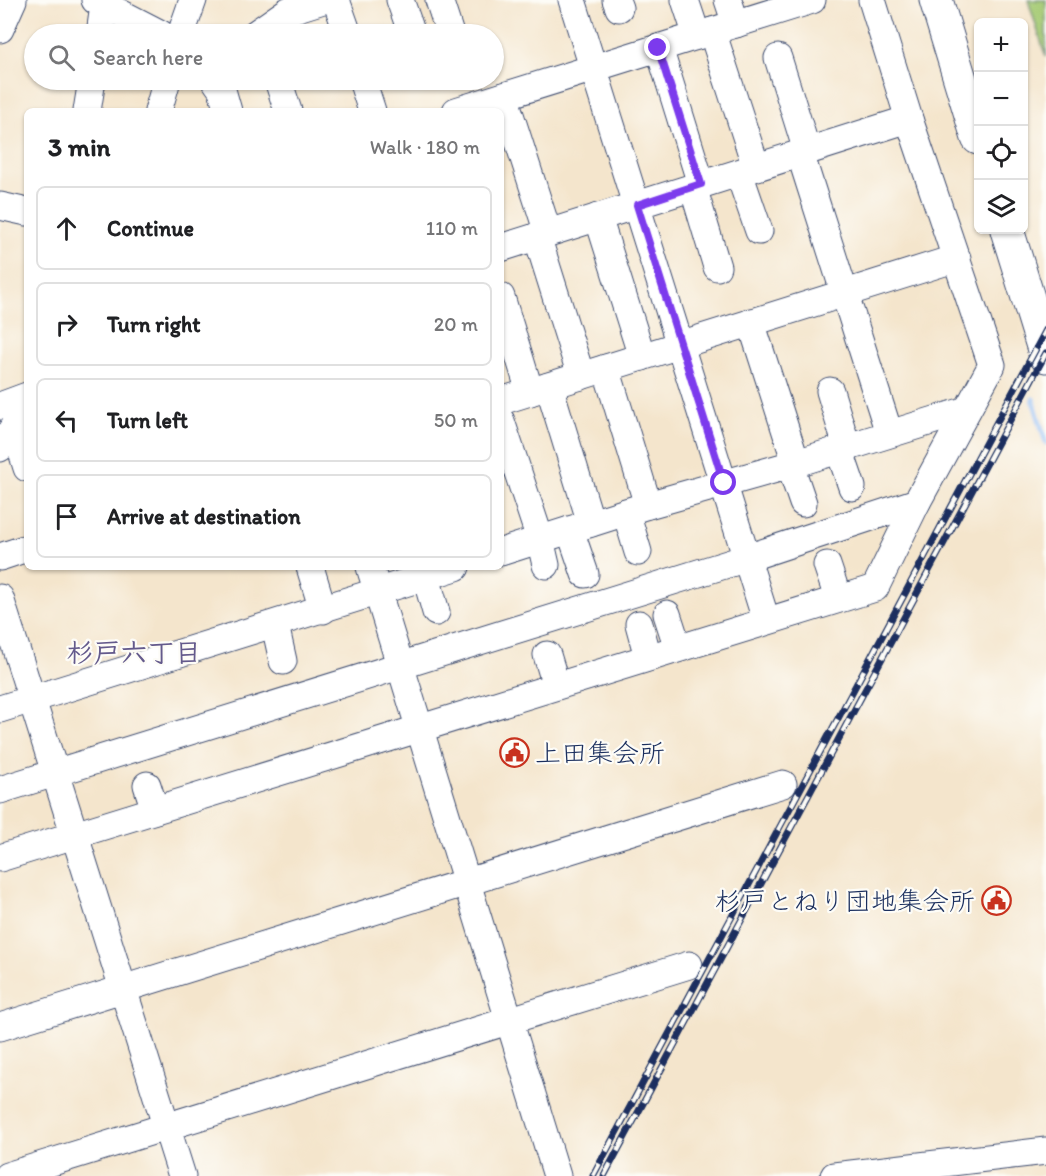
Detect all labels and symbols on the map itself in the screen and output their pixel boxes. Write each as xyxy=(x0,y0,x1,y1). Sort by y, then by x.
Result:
route end xyxy=(644,34,670,60)
route start xyxy=(710,469,736,495)
district label: 杉戸六丁目 xyxy=(67,636,202,669)
public building icon: 上田集会所 xyxy=(498,737,530,769)
place label: 上田集会所 xyxy=(535,737,665,769)
place label: 杉戸とねり団地集会所 xyxy=(715,885,975,917)
public building icon: 杉戸とねり団地集会所 xyxy=(980,885,1012,917)

